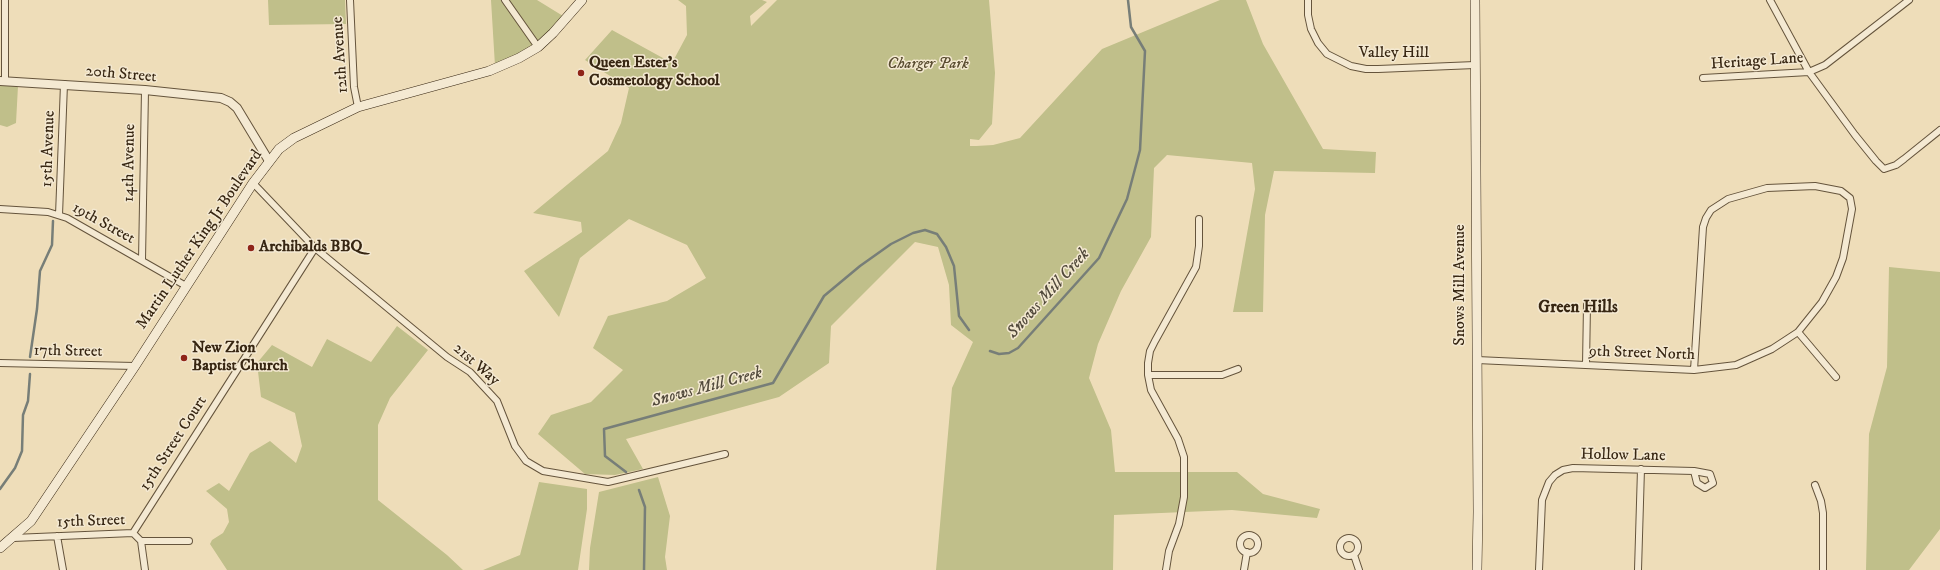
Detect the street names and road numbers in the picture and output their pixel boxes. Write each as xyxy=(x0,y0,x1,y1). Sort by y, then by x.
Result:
street label: 12th Avenue xyxy=(329,16,353,94)
street label: Valley Hill xyxy=(1359,44,1429,64)
street label: Heritage Lane xyxy=(1710,49,1804,75)
street label: 20th Street xyxy=(85,62,157,88)
street label: 15th Avenue xyxy=(38,110,60,188)
street label: 14th Avenue xyxy=(120,124,140,202)
street label: Martin Luther King Jr Boulevard xyxy=(133,147,267,333)
street label: 19th Street xyxy=(68,199,138,249)
street label: Snows Mill Avenue xyxy=(1451,224,1471,346)
street label: 21st Way xyxy=(449,340,503,390)
street label: 17th Street xyxy=(33,342,103,362)
street label: 9th Street North xyxy=(1589,343,1695,365)
street label: 15th Street Court xyxy=(136,393,212,495)
street label: Hollow Lane xyxy=(1580,446,1666,466)
street label: 15th Street xyxy=(56,511,126,533)

